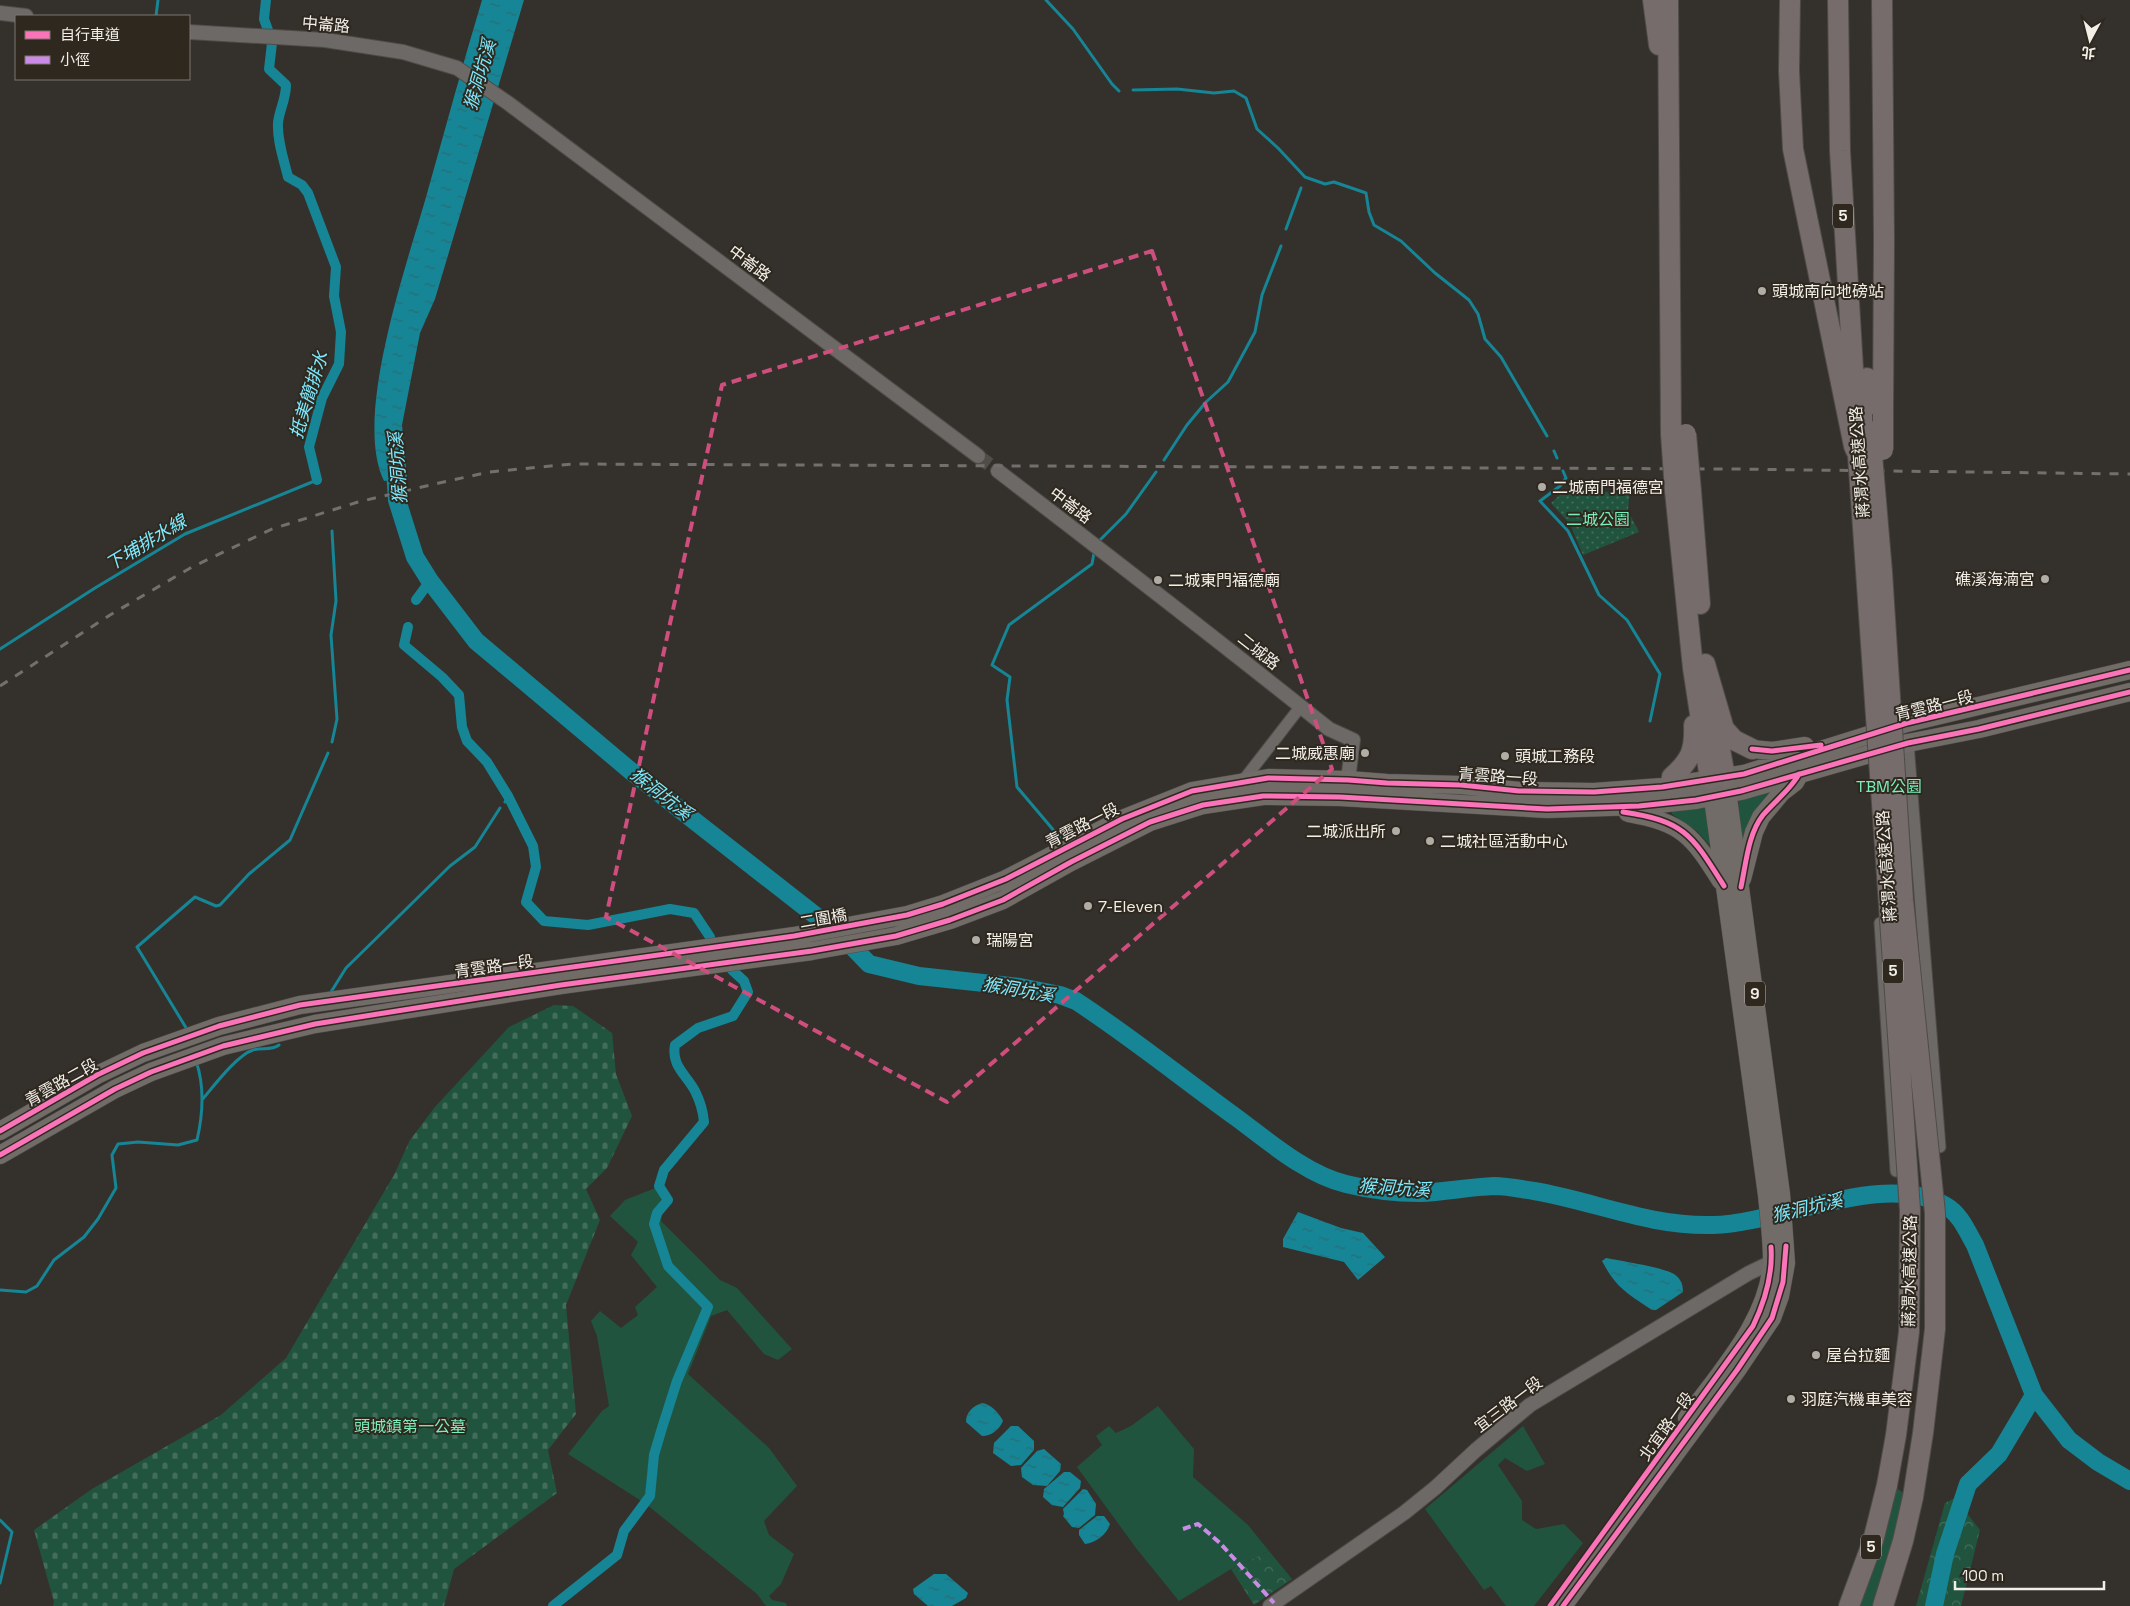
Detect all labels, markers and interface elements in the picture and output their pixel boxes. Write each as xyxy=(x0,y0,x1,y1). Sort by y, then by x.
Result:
street label: 中崙路 xyxy=(301,12,351,37)
legend xyxy=(15,15,190,80)
north arrow xyxy=(2065,15,2115,65)
text: 自行車道 xyxy=(60,25,120,44)
water label: 猴洞坑溪 xyxy=(459,34,501,113)
text: 北 xyxy=(2080,43,2096,63)
text: 小徑 xyxy=(60,50,90,69)
road number: 5 xyxy=(1833,204,1853,228)
street label: 中崙路 xyxy=(724,241,775,286)
place label: 頭城南向地磅站 xyxy=(1772,281,1884,302)
marker: 頭城南向地磅站 xyxy=(1756,285,1768,297)
water label: 抵美簡排水 xyxy=(284,348,333,441)
street label: 蔣渭水高速公路 xyxy=(1845,405,1874,519)
water label: 猴洞坑溪 xyxy=(383,428,411,505)
place label: 二城南門福德宮 xyxy=(1552,477,1664,498)
marker: 二城南門福德宮 xyxy=(1536,481,1548,493)
street label: 中崙路 xyxy=(1045,483,1096,528)
water label: 下埔排水線 xyxy=(101,509,192,576)
park label: 二城公園 xyxy=(1566,509,1630,530)
place label: 礁溪海湳宮 xyxy=(1955,569,2035,590)
place label: 二城東門福德廟 xyxy=(1168,570,1280,591)
marker: 礁溪海湳宮 xyxy=(2039,573,2051,585)
marker: 二城東門福德廟 xyxy=(1152,574,1164,586)
street label: 二城路 xyxy=(1233,628,1284,674)
street label: 青雲路一段 xyxy=(1893,686,1975,725)
place label: 二城威惠廟 xyxy=(1275,743,1355,764)
place label: 頭城工務段 xyxy=(1515,746,1595,767)
marker: 二城威惠廟 xyxy=(1359,747,1371,759)
marker: 頭城工務段 xyxy=(1499,750,1511,762)
water label: 猴洞坑溪 xyxy=(626,762,699,827)
street label: 青雲路一段 xyxy=(1457,763,1539,790)
park label: TBM公園 xyxy=(1856,776,1922,797)
street label: 青雲路一段 xyxy=(1042,798,1123,853)
street label: 蔣渭水高速公路 xyxy=(1872,809,1901,923)
place label: 二城派出所 xyxy=(1306,821,1386,842)
marker: 二城派出所 xyxy=(1390,825,1402,837)
place label: 二城社區活動中心 xyxy=(1440,831,1568,852)
marker: 二城社區活動中心 xyxy=(1424,835,1436,847)
place label: 7-Eleven xyxy=(1098,896,1163,917)
marker: 7-Eleven xyxy=(1082,900,1094,912)
street label: 二圍橋 xyxy=(798,904,849,933)
place label: 瑞陽宮 xyxy=(986,930,1034,951)
marker: 瑞陽宮 xyxy=(970,934,982,946)
street label: 青雲路一段 xyxy=(453,951,535,982)
road number: 5 xyxy=(1883,958,1903,984)
water label: 猴洞坑溪 xyxy=(981,972,1058,1008)
road number: 9 xyxy=(1745,982,1765,1006)
street label: 青雲路二段 xyxy=(21,1054,101,1111)
water label: 猴洞坑溪 xyxy=(1357,1174,1434,1202)
water label: 猴洞坑溪 xyxy=(1769,1188,1847,1227)
street label: 蔣渭水高速公路 xyxy=(1898,1215,1921,1327)
place label: 屋台拉麵 xyxy=(1826,1345,1890,1366)
marker: 屋台拉麵 xyxy=(1810,1349,1822,1361)
street label: 宜三路一段 xyxy=(1470,1372,1547,1437)
street label: 北宜路一段 xyxy=(1634,1388,1698,1465)
place label: 羽庭汽機車美容 xyxy=(1801,1389,1913,1410)
marker: 羽庭汽機車美容 xyxy=(1785,1393,1797,1405)
park label: 頭城鎮第一公墓 xyxy=(354,1416,466,1437)
road number: 5 xyxy=(1861,1534,1881,1560)
scale bar xyxy=(1955,1558,2104,1590)
text: 100 m xyxy=(1962,1566,2004,1585)

